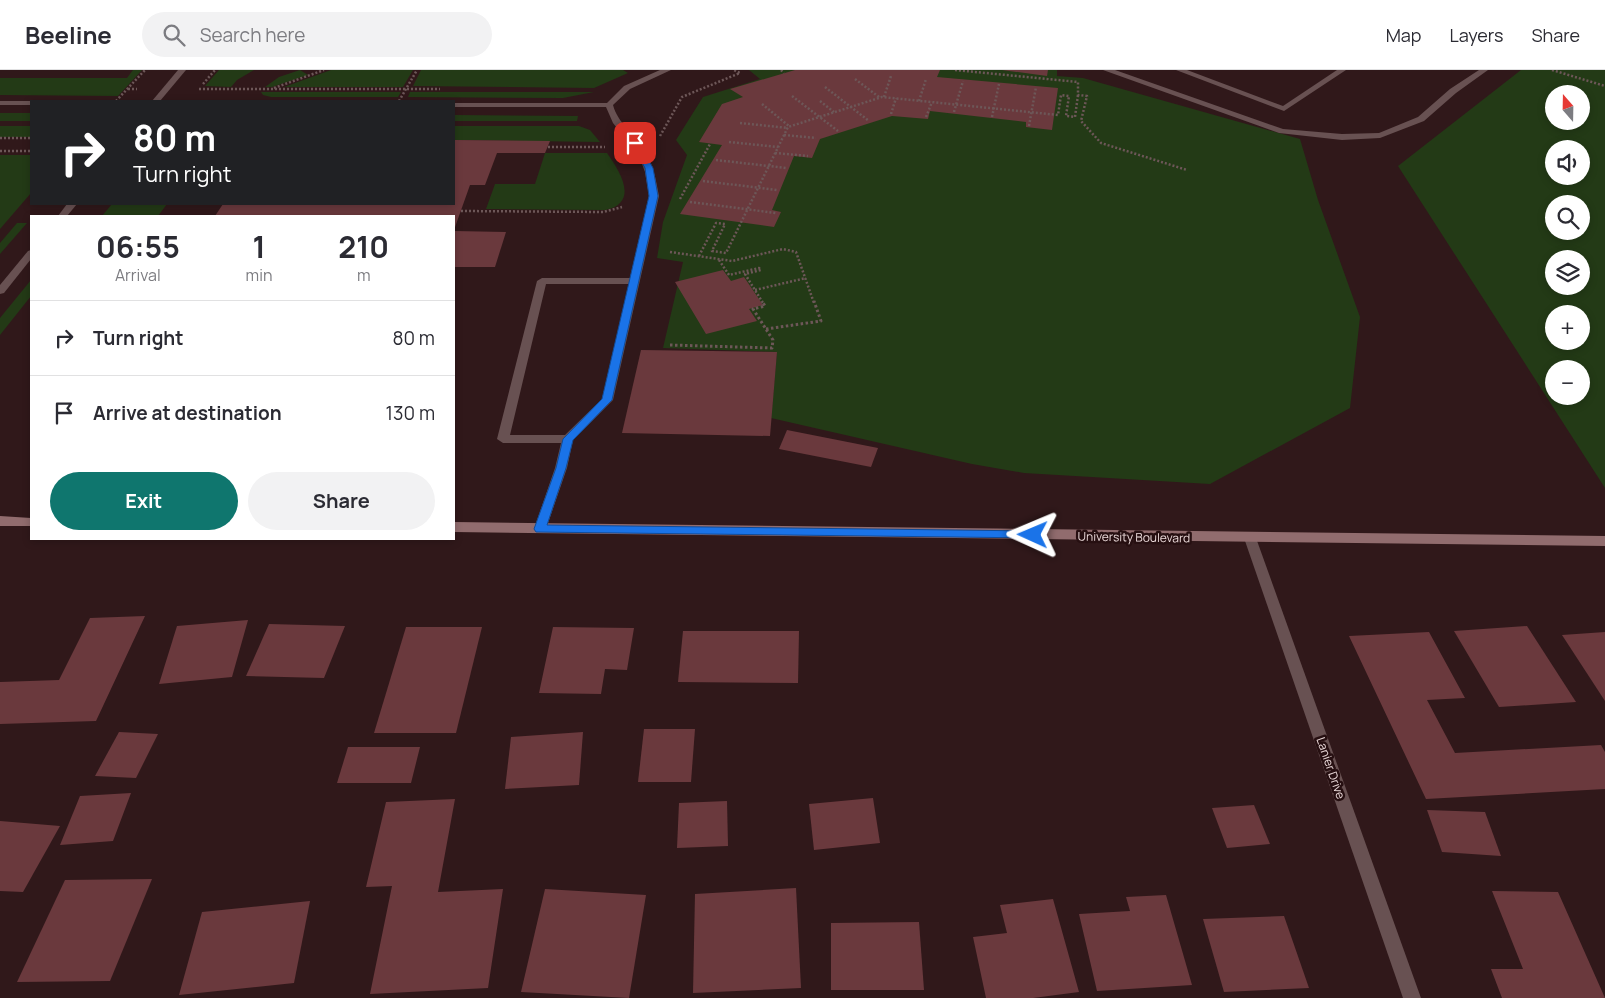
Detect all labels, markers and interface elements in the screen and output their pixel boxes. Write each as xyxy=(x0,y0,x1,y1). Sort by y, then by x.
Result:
search box xyxy=(142,12,492,57)
text: Beeline xyxy=(25,18,112,51)
icon: search xyxy=(160,21,188,49)
text: Search here xyxy=(200,22,305,48)
text: Map xyxy=(1386,23,1421,47)
text: Layers xyxy=(1449,23,1503,47)
text: Share xyxy=(1531,23,1580,47)
north arrow xyxy=(1545,85,1590,130)
map controls xyxy=(1545,85,1590,405)
text: 80 m xyxy=(133,114,216,162)
icon: right xyxy=(50,120,115,185)
pin xyxy=(614,122,656,164)
icon: arrive xyxy=(621,129,649,157)
button: sound xyxy=(1545,140,1590,185)
text: Turn right xyxy=(133,159,231,189)
button: search xyxy=(1545,195,1590,240)
text: 06:55 xyxy=(96,226,180,267)
text: 1 xyxy=(252,226,266,267)
text: 210 xyxy=(338,226,389,267)
button: layers xyxy=(1545,250,1590,295)
text: Arrival xyxy=(115,264,161,286)
text: min xyxy=(246,264,272,286)
text: m xyxy=(357,264,370,286)
button: + xyxy=(1545,305,1590,350)
icon: right xyxy=(50,324,78,352)
text: Turn right xyxy=(93,325,183,351)
text: 80 m xyxy=(392,325,435,351)
button: − xyxy=(1545,360,1590,405)
icon: arrive xyxy=(50,399,78,427)
text: Arrive at destination xyxy=(93,400,282,426)
text: 130 m xyxy=(386,400,435,426)
button: Exit xyxy=(50,472,238,530)
button: Share xyxy=(248,472,435,530)
position arrow xyxy=(1006,508,1058,560)
street label: University Boulevard xyxy=(1078,528,1190,546)
street label: Lanier Drive xyxy=(1312,735,1350,801)

